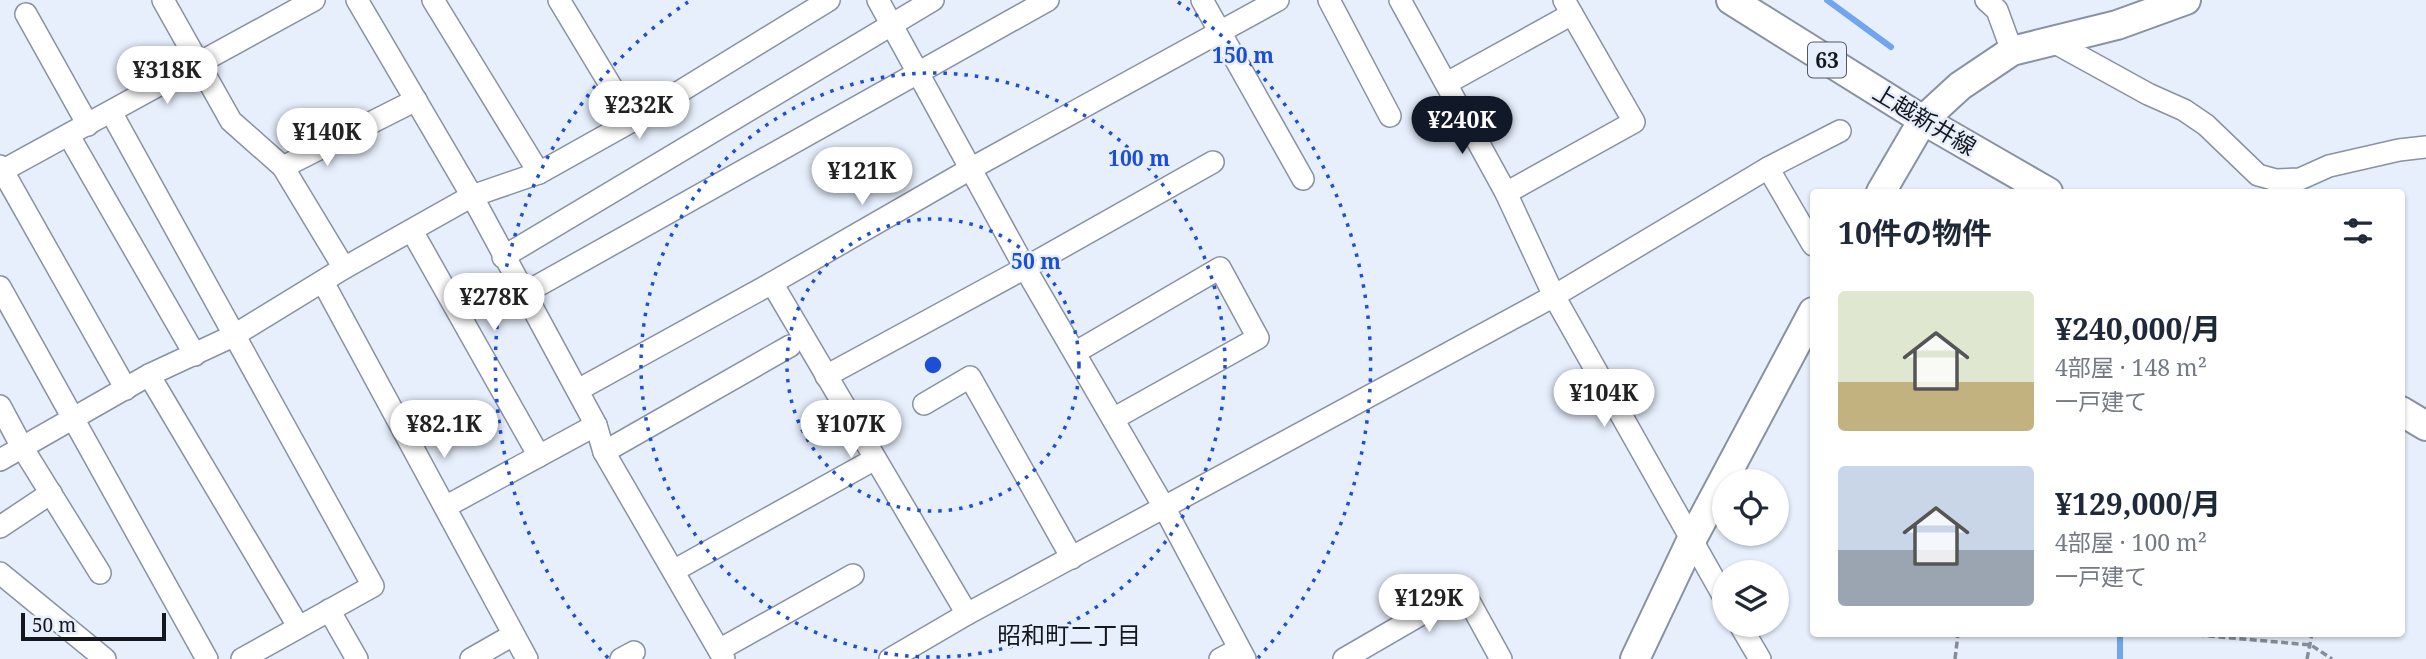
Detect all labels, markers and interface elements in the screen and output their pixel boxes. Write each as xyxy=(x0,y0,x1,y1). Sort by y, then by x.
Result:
text: 150 m xyxy=(1212,41,1274,69)
road number: 63 xyxy=(1808,42,1846,78)
pin: ¥318K xyxy=(118,46,216,106)
text: ¥318K xyxy=(133,53,201,85)
street label: 上越新井線 xyxy=(1867,76,1983,162)
pin: ¥232K xyxy=(590,82,688,141)
text: ¥232K xyxy=(605,88,673,120)
pin: ¥240K xyxy=(1413,96,1511,156)
text: ¥240K xyxy=(1428,103,1496,135)
pin: ¥140K xyxy=(278,108,376,168)
text: ¥140K xyxy=(293,115,361,147)
text: 100 m xyxy=(1108,144,1170,172)
pin: ¥121K xyxy=(813,148,911,207)
text: ¥121K xyxy=(828,154,896,186)
text: 10件の物件 xyxy=(1838,212,1992,253)
icon: filters xyxy=(2339,212,2377,250)
text: 50 m xyxy=(1011,247,1061,275)
pin: ¥278K xyxy=(445,274,543,333)
text: ¥278K xyxy=(460,280,528,312)
text: ¥240,000/月 xyxy=(2055,308,2221,349)
icon: home xyxy=(1894,319,1978,403)
text: 4部屋 · 148 m² xyxy=(2055,351,2207,383)
centre of rings xyxy=(921,353,945,377)
pin: ¥104K xyxy=(1555,370,1653,429)
text: ¥104K xyxy=(1570,376,1638,408)
text: 一戸建て xyxy=(2055,385,2147,417)
pin: ¥82.1K xyxy=(387,400,501,460)
pin: ¥107K xyxy=(802,400,900,460)
text: ¥82.1K xyxy=(406,407,482,439)
text: ¥107K xyxy=(817,407,885,439)
map controls xyxy=(1712,469,1789,637)
button: locate xyxy=(1712,469,1789,546)
text: ¥129,000/月 xyxy=(2055,483,2221,524)
icon: home xyxy=(1894,494,1978,578)
text: 4部屋 · 100 m² xyxy=(2055,526,2207,558)
button: layers xyxy=(1712,560,1789,637)
text: 一戸建て xyxy=(2055,560,2147,592)
pin: ¥129K xyxy=(1380,574,1478,634)
text: ¥129K xyxy=(1395,581,1463,613)
scale bar xyxy=(21,610,166,642)
text: 50 m xyxy=(32,612,76,638)
district label: 昭和町二丁目 xyxy=(997,618,1141,651)

